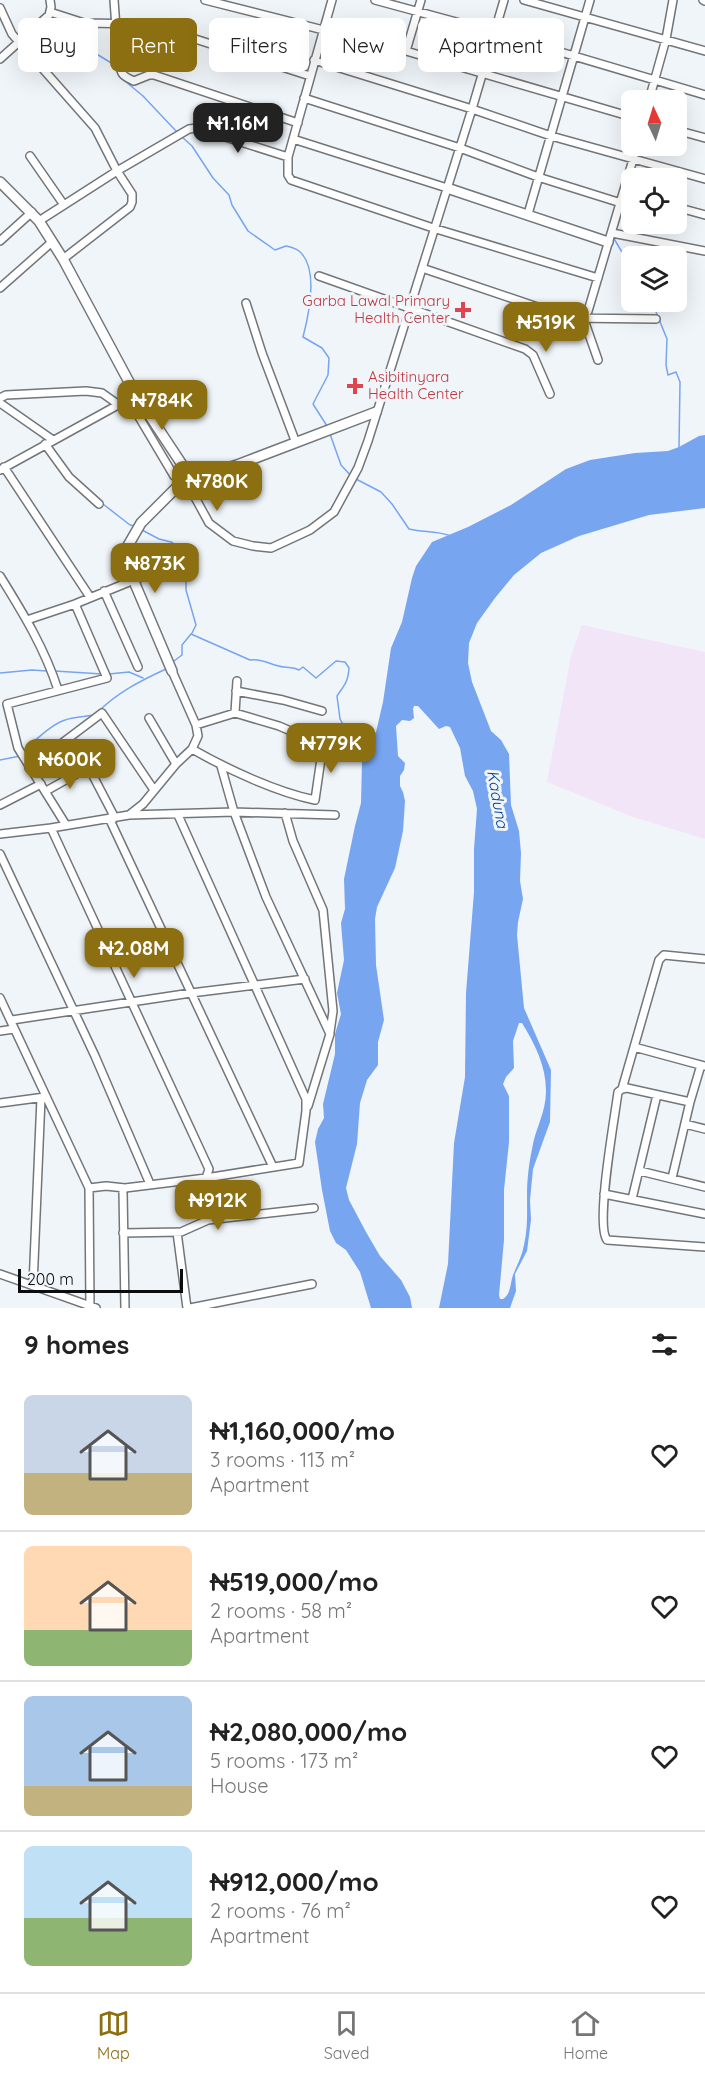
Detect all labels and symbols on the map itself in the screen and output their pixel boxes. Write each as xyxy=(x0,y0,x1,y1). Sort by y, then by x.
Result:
north arrow xyxy=(621,90,687,156)
pin: ₦1.16M xyxy=(189,103,287,154)
place label: Garba Lawal Primary Health Center xyxy=(302,291,450,327)
marker: Garba Lawal Primary Health Center xyxy=(454,301,472,319)
pin: ₦519K xyxy=(504,302,588,353)
place label: Asibitinyara Health Center xyxy=(368,367,464,403)
marker: Asibitinyara Health Center xyxy=(346,377,364,395)
pin: ₦784K xyxy=(120,380,204,431)
pin: ₦780K xyxy=(175,461,259,512)
pin: ₦873K xyxy=(113,543,197,594)
pin: ₦779K xyxy=(289,723,373,774)
pin: ₦600K xyxy=(28,739,112,790)
water label: Kaduna xyxy=(483,768,513,831)
pin: ₦2.08M xyxy=(85,928,183,979)
pin: ₦912K xyxy=(176,1180,260,1231)
scale bar xyxy=(18,1266,183,1294)

